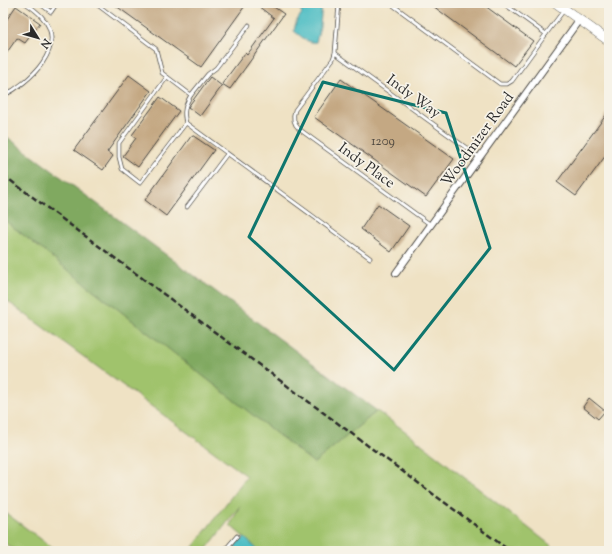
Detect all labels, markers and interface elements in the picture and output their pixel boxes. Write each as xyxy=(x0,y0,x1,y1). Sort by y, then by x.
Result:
north arrow xyxy=(18,18,58,58)
text: N xyxy=(36,34,55,52)
street label: Indy Way xyxy=(382,70,445,124)
street label: Woodmizer Road xyxy=(437,88,520,191)
house number: 1209 xyxy=(371,133,395,151)
street label: Indy Place xyxy=(333,138,399,194)

